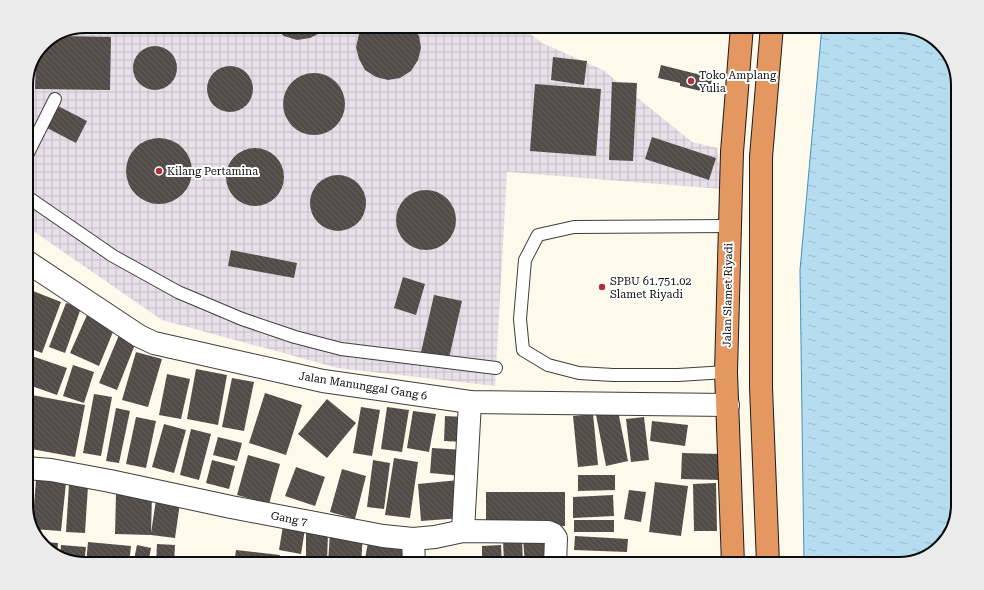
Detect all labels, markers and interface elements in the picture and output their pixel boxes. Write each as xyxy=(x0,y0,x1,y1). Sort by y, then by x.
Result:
place label: Toko Amplang Yulia xyxy=(699,69,777,95)
marker: Toko Amplang Yulia xyxy=(686,76,696,86)
place label: Kilang Pertamina xyxy=(167,165,258,178)
marker: Kilang Pertamina xyxy=(154,166,164,176)
street label: Jalan Slamet Riyadi xyxy=(721,242,735,347)
place label: SPBU 61.751.02 Slamet Riyadi xyxy=(610,275,692,301)
marker: SPBU 61.751.02 Slamet Riyadi xyxy=(597,282,607,292)
street label: Jalan Manunggal Gang 6 xyxy=(298,369,428,403)
street label: Gang 7 xyxy=(270,509,308,529)

